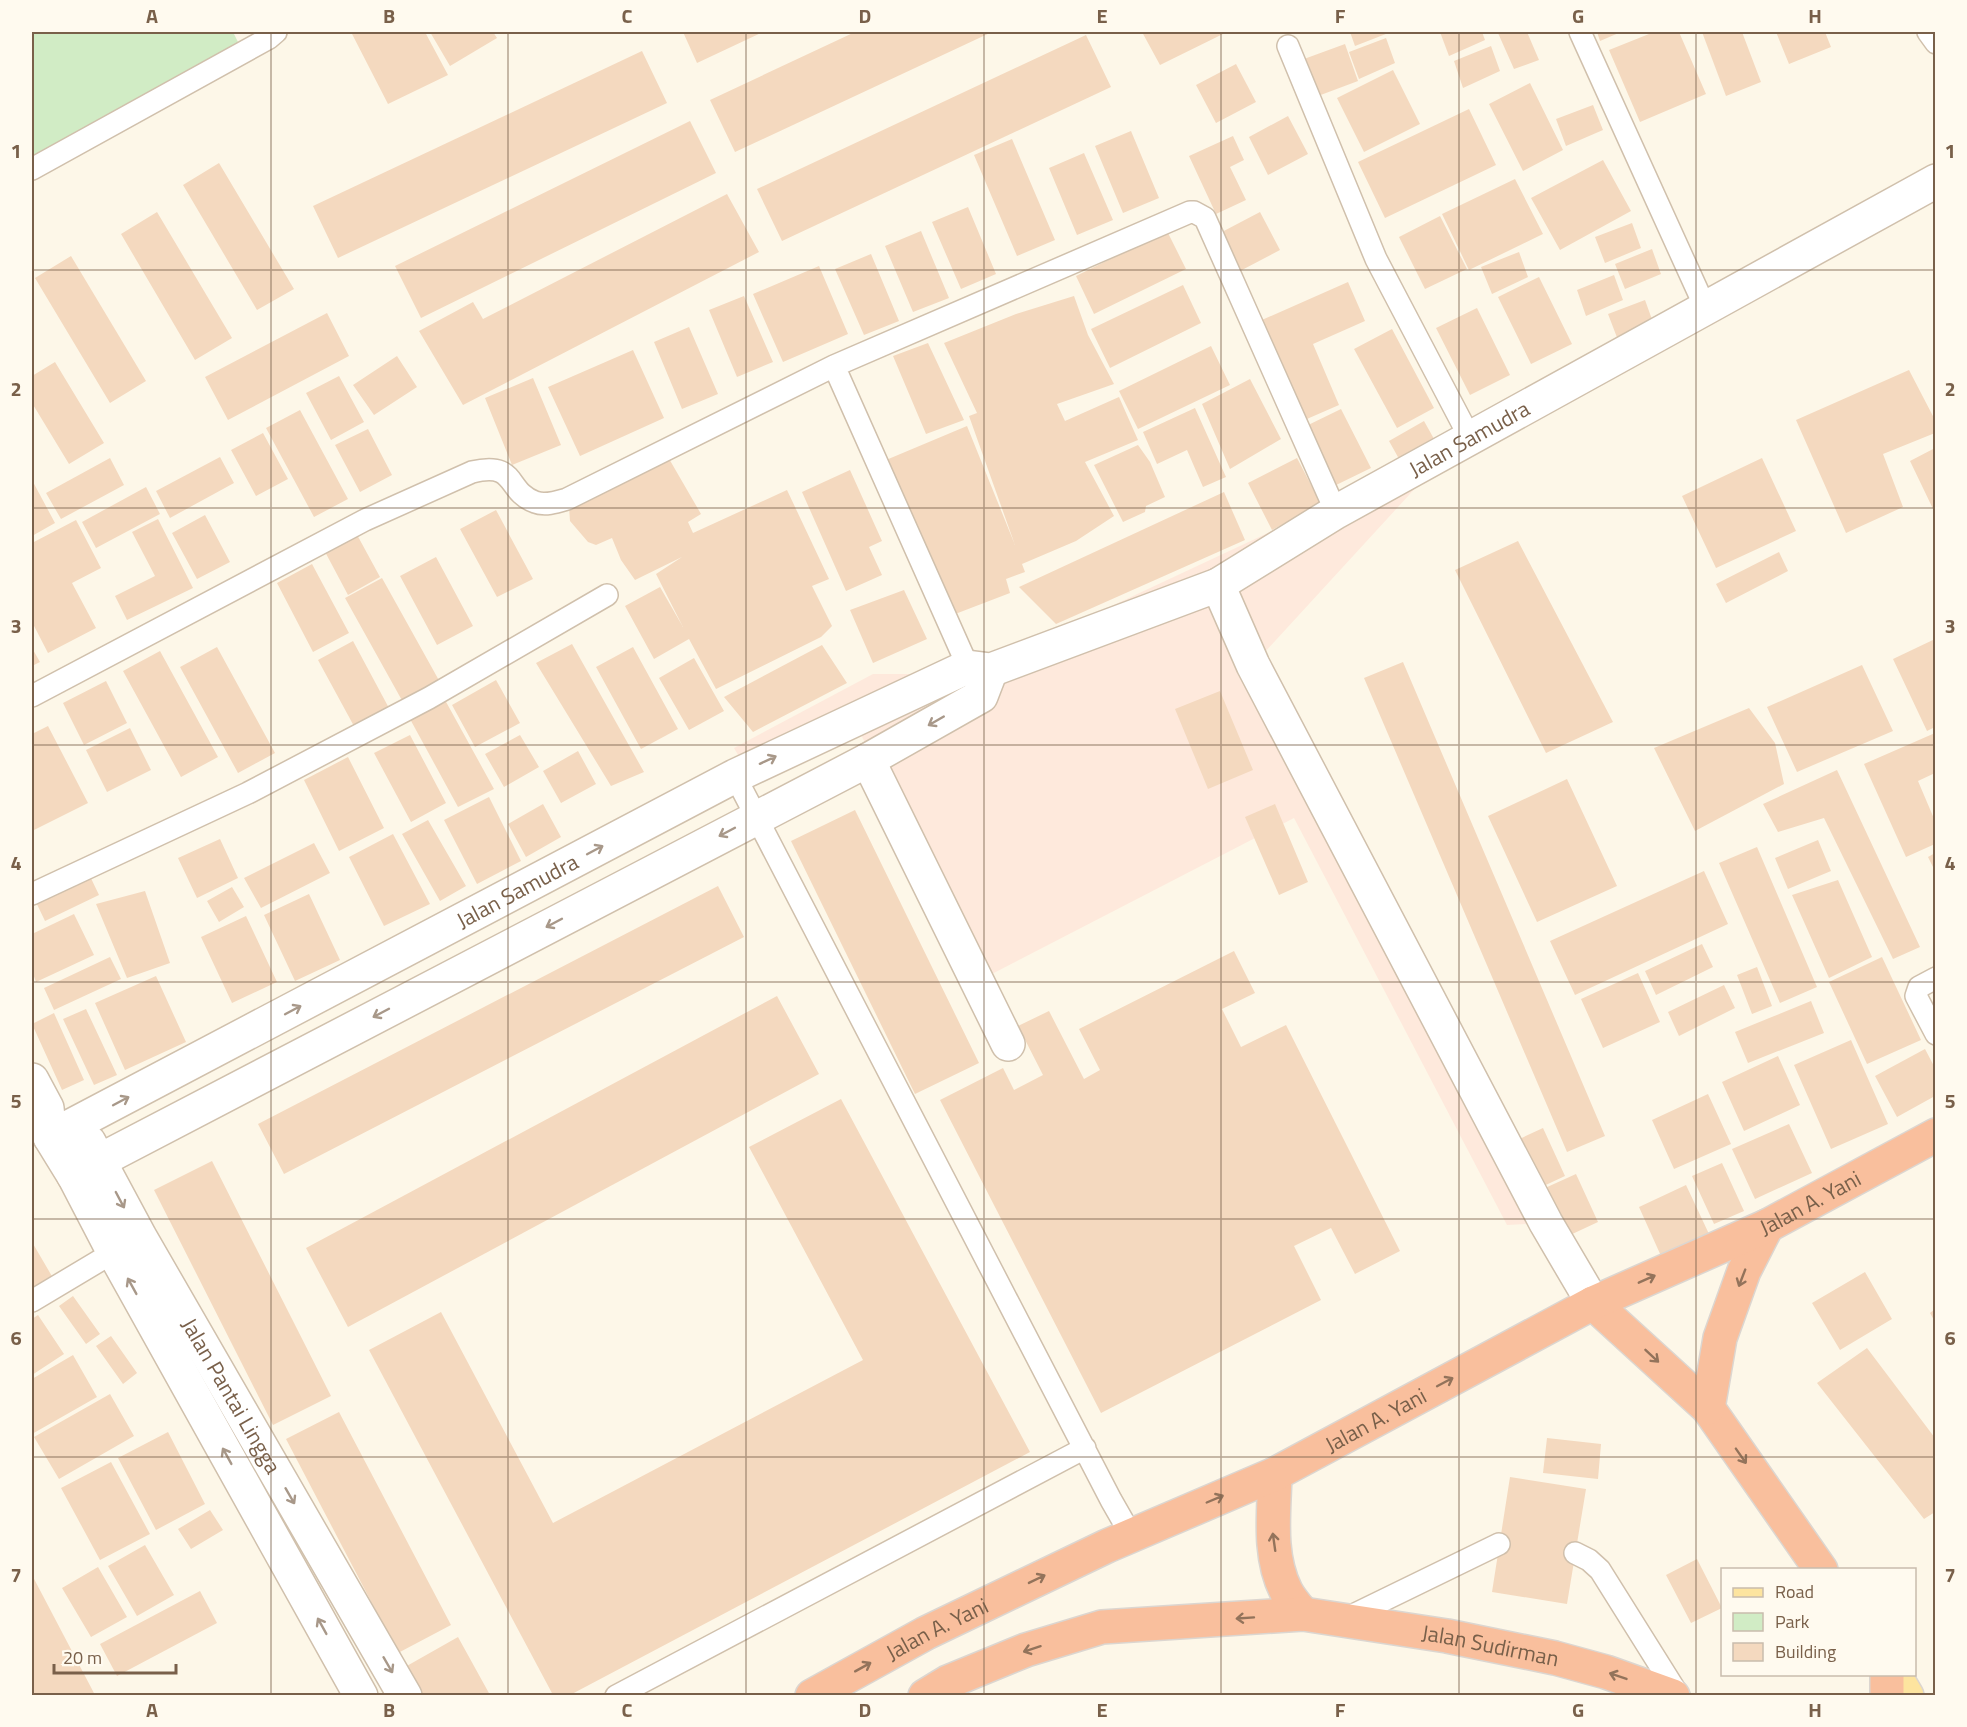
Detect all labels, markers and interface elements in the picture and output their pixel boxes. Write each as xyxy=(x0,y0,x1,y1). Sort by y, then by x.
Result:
text: A xyxy=(146,0,158,31)
text: B xyxy=(383,0,395,31)
text: C xyxy=(622,0,633,31)
text: D xyxy=(859,0,871,31)
text: E xyxy=(1096,0,1108,31)
text: F xyxy=(1335,0,1346,31)
text: G xyxy=(1572,0,1584,31)
text: H xyxy=(1808,0,1822,31)
text: 1 xyxy=(10,135,22,166)
text: 1 xyxy=(1944,135,1956,166)
text: 2 xyxy=(10,373,22,404)
text: 2 xyxy=(1944,373,1956,404)
street label: Jalan Samudra xyxy=(1402,391,1536,486)
text: 3 xyxy=(10,610,22,641)
text: 3 xyxy=(1944,610,1956,641)
one-way arrow xyxy=(928,715,945,727)
one-way arrow xyxy=(759,754,777,766)
one-way arrow xyxy=(719,826,736,838)
one-way arrow xyxy=(586,844,604,855)
street label: Jalan Samudra xyxy=(450,845,584,937)
text: 4 xyxy=(10,847,22,878)
text: 4 xyxy=(1944,847,1956,878)
one-way arrow xyxy=(545,917,563,929)
one-way arrow xyxy=(284,1003,302,1015)
one-way arrow xyxy=(373,1008,391,1019)
text: 5 xyxy=(10,1085,22,1116)
text: 5 xyxy=(1944,1085,1956,1116)
one-way arrow xyxy=(111,1095,129,1106)
street label: Jalan A. Yani xyxy=(1754,1162,1867,1244)
one-way arrow xyxy=(115,1190,126,1208)
one-way arrow xyxy=(1735,1268,1746,1287)
one-way arrow xyxy=(1637,1273,1655,1284)
one-way arrow xyxy=(126,1277,137,1295)
street label: Jalan Pantai Lingga xyxy=(173,1311,290,1480)
text: 6 xyxy=(10,1322,22,1353)
text: 6 xyxy=(1944,1322,1956,1353)
one-way arrow xyxy=(1644,1349,1659,1363)
one-way arrow xyxy=(1436,1376,1454,1388)
street label: Jalan A. Yani xyxy=(1319,1379,1432,1461)
one-way arrow xyxy=(1735,1447,1747,1463)
one-way arrow xyxy=(221,1448,233,1465)
one-way arrow xyxy=(284,1487,296,1504)
one-way arrow xyxy=(1206,1493,1224,1504)
one-way arrow xyxy=(1269,1533,1280,1552)
text: 7 xyxy=(10,1559,22,1590)
text: 7 xyxy=(1944,1559,1956,1590)
legend xyxy=(1721,1568,1916,1676)
one-way arrow xyxy=(1028,1573,1046,1585)
text: Road xyxy=(1775,1578,1814,1605)
street label: Jalan A. Yani xyxy=(879,1589,994,1669)
text: Park xyxy=(1775,1608,1810,1635)
one-way arrow xyxy=(1235,1612,1255,1623)
street label: Jalan Sudirman xyxy=(1419,1615,1562,1675)
one-way arrow xyxy=(316,1618,328,1635)
scale bar xyxy=(54,1637,176,1675)
text: Building xyxy=(1775,1638,1836,1665)
text: 20 m xyxy=(63,1644,102,1671)
one-way arrow xyxy=(1023,1644,1042,1655)
one-way arrow xyxy=(382,1656,394,1673)
one-way arrow xyxy=(854,1661,872,1672)
one-way arrow xyxy=(1609,1670,1628,1681)
text: A xyxy=(146,1694,158,1725)
text: B xyxy=(383,1694,395,1725)
text: C xyxy=(622,1694,633,1725)
text: D xyxy=(859,1694,871,1725)
text: E xyxy=(1096,1694,1108,1725)
text: F xyxy=(1335,1694,1346,1725)
text: G xyxy=(1572,1694,1584,1725)
text: H xyxy=(1808,1694,1822,1725)

